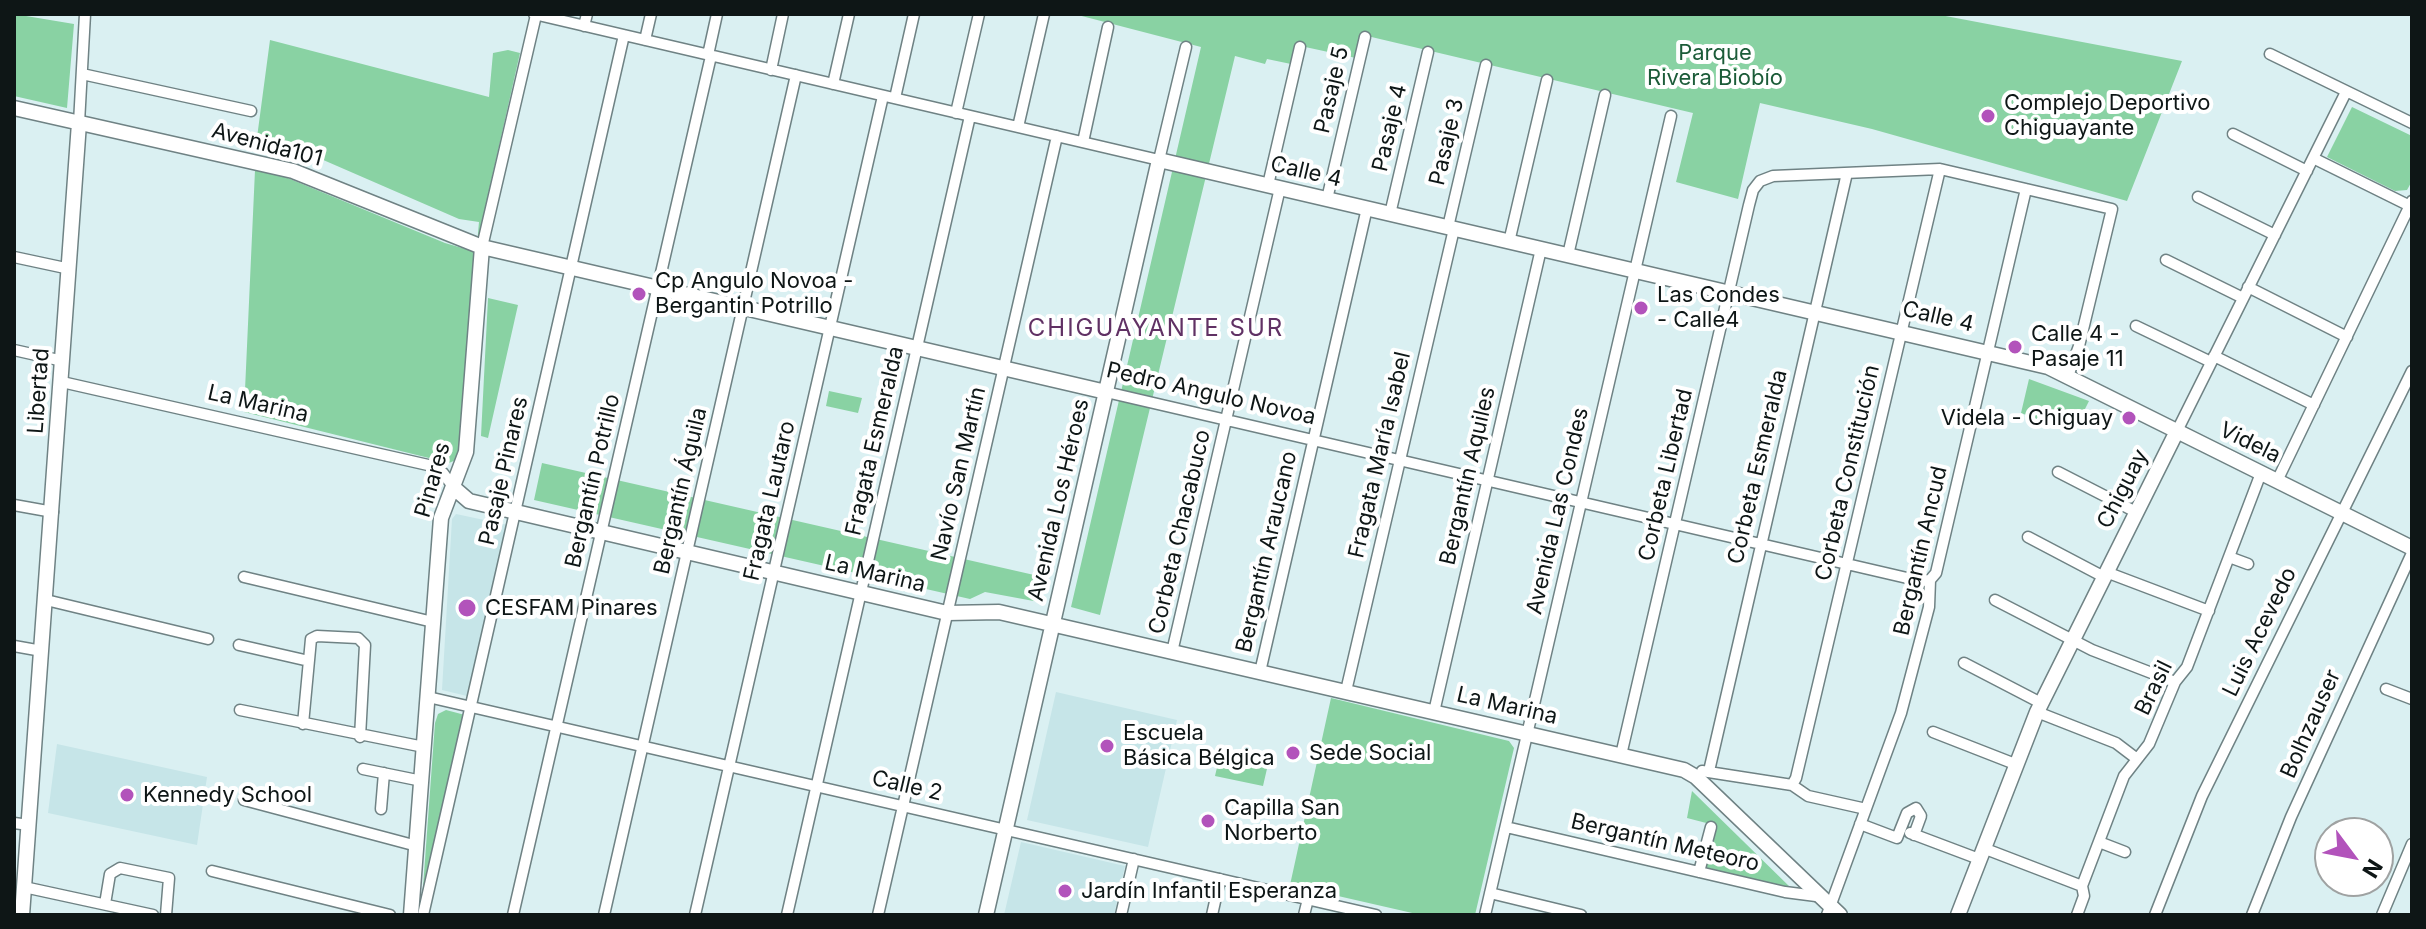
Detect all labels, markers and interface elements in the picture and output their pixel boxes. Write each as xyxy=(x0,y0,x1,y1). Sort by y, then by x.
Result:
park label: Parque Rivera Biobío xyxy=(1647,40,1783,92)
street label: Pasaje 5 xyxy=(1309,44,1355,136)
street label: Pasaje 4 xyxy=(1367,82,1413,174)
place label: Complejo Deportivo Chiguayante xyxy=(2004,90,2211,142)
street label: Pasaje 3 xyxy=(1424,96,1470,188)
marker: Complejo Deportivo Chiguayante xyxy=(1979,107,1997,125)
street label: Avenida101 xyxy=(209,118,325,172)
street label: Calle 4 xyxy=(1268,151,1344,193)
place label: Cp Angulo Novoa - Bergantin Potrillo xyxy=(655,268,853,320)
place label: Las Condes - Calle4 xyxy=(1657,282,1780,334)
marker: Cp Angulo Novoa - Bergantin Potrillo xyxy=(630,285,648,303)
street label: Calle 4 xyxy=(1900,296,1976,338)
marker: Las Condes - Calle4 xyxy=(1632,299,1650,317)
district label: CHIGUAYANTE SUR xyxy=(1028,315,1284,343)
place label: Calle 4 - Pasaje 11 xyxy=(2031,321,2124,372)
marker: Calle 4 - Pasaje 11 xyxy=(2006,338,2024,356)
street label: Fragata Esmeralda xyxy=(840,344,910,538)
street label: Libertad xyxy=(23,347,55,435)
street label: Fragata María Isabel xyxy=(1343,349,1417,561)
street label: Pedro Angulo Novoa xyxy=(1104,357,1318,431)
street label: Corbeta Constitución xyxy=(1810,362,1886,584)
street label: Corbeta Esmeralda xyxy=(1723,367,1793,567)
street label: La Marina xyxy=(205,380,311,428)
street label: Navío San Martín xyxy=(926,384,992,564)
street label: Bergantín Aquiles xyxy=(1435,384,1501,568)
street label: Corbeta Libertad xyxy=(1633,386,1699,564)
street label: Bergantín Potrillo xyxy=(560,391,626,571)
street label: Pasaje Pinares xyxy=(474,394,534,548)
street label: Avenida Los Héroes xyxy=(1023,396,1095,604)
street label: Bergantín Águila xyxy=(649,405,713,577)
street label: Avenida Las Condes xyxy=(1521,405,1595,617)
place label: Videla - Chiguay xyxy=(1941,405,2113,431)
marker: Videla - Chiguay xyxy=(2120,409,2138,427)
street label: Videla xyxy=(2215,417,2285,469)
street label: Fragata Lautaro xyxy=(739,419,801,583)
street label: Corbeta Chacabuco xyxy=(1144,427,1216,637)
street label: Pinares xyxy=(410,439,456,521)
street label: Chiguay xyxy=(2092,445,2154,533)
street label: Bergantín Araucano xyxy=(1231,449,1303,655)
street label: Bergantín Ancud xyxy=(1889,464,1953,638)
street label: La Marina xyxy=(822,550,928,598)
street label: Luis Acevedo xyxy=(2217,563,2303,701)
place label: CESFAM Pinares xyxy=(485,595,658,621)
marker: CESFAM Pinares xyxy=(456,597,478,619)
street label: Brasil xyxy=(2130,656,2178,720)
street label: Bolhzauser xyxy=(2275,666,2347,782)
street label: La Marina xyxy=(1454,682,1560,730)
place label: Escuela Básica Bélgica xyxy=(1123,720,1275,772)
marker: Escuela Básica Bélgica xyxy=(1098,737,1116,755)
place label: Sede Social xyxy=(1309,740,1431,766)
marker: Sede Social xyxy=(1284,744,1302,762)
street label: Calle 2 xyxy=(869,765,945,807)
place label: Kennedy School xyxy=(143,782,312,808)
marker: Kennedy School xyxy=(118,786,136,804)
place label: Capilla San Norberto xyxy=(1224,795,1340,846)
street label: Bergantín Meteoro xyxy=(1568,808,1762,878)
marker: Capilla San Norberto xyxy=(1199,812,1217,830)
north arrow xyxy=(2314,817,2394,897)
text: N xyxy=(2357,855,2388,883)
place label: Jardín Infantil Esperanza xyxy=(1081,878,1337,904)
marker: Jardín Infantil Esperanza xyxy=(1056,882,1074,900)

